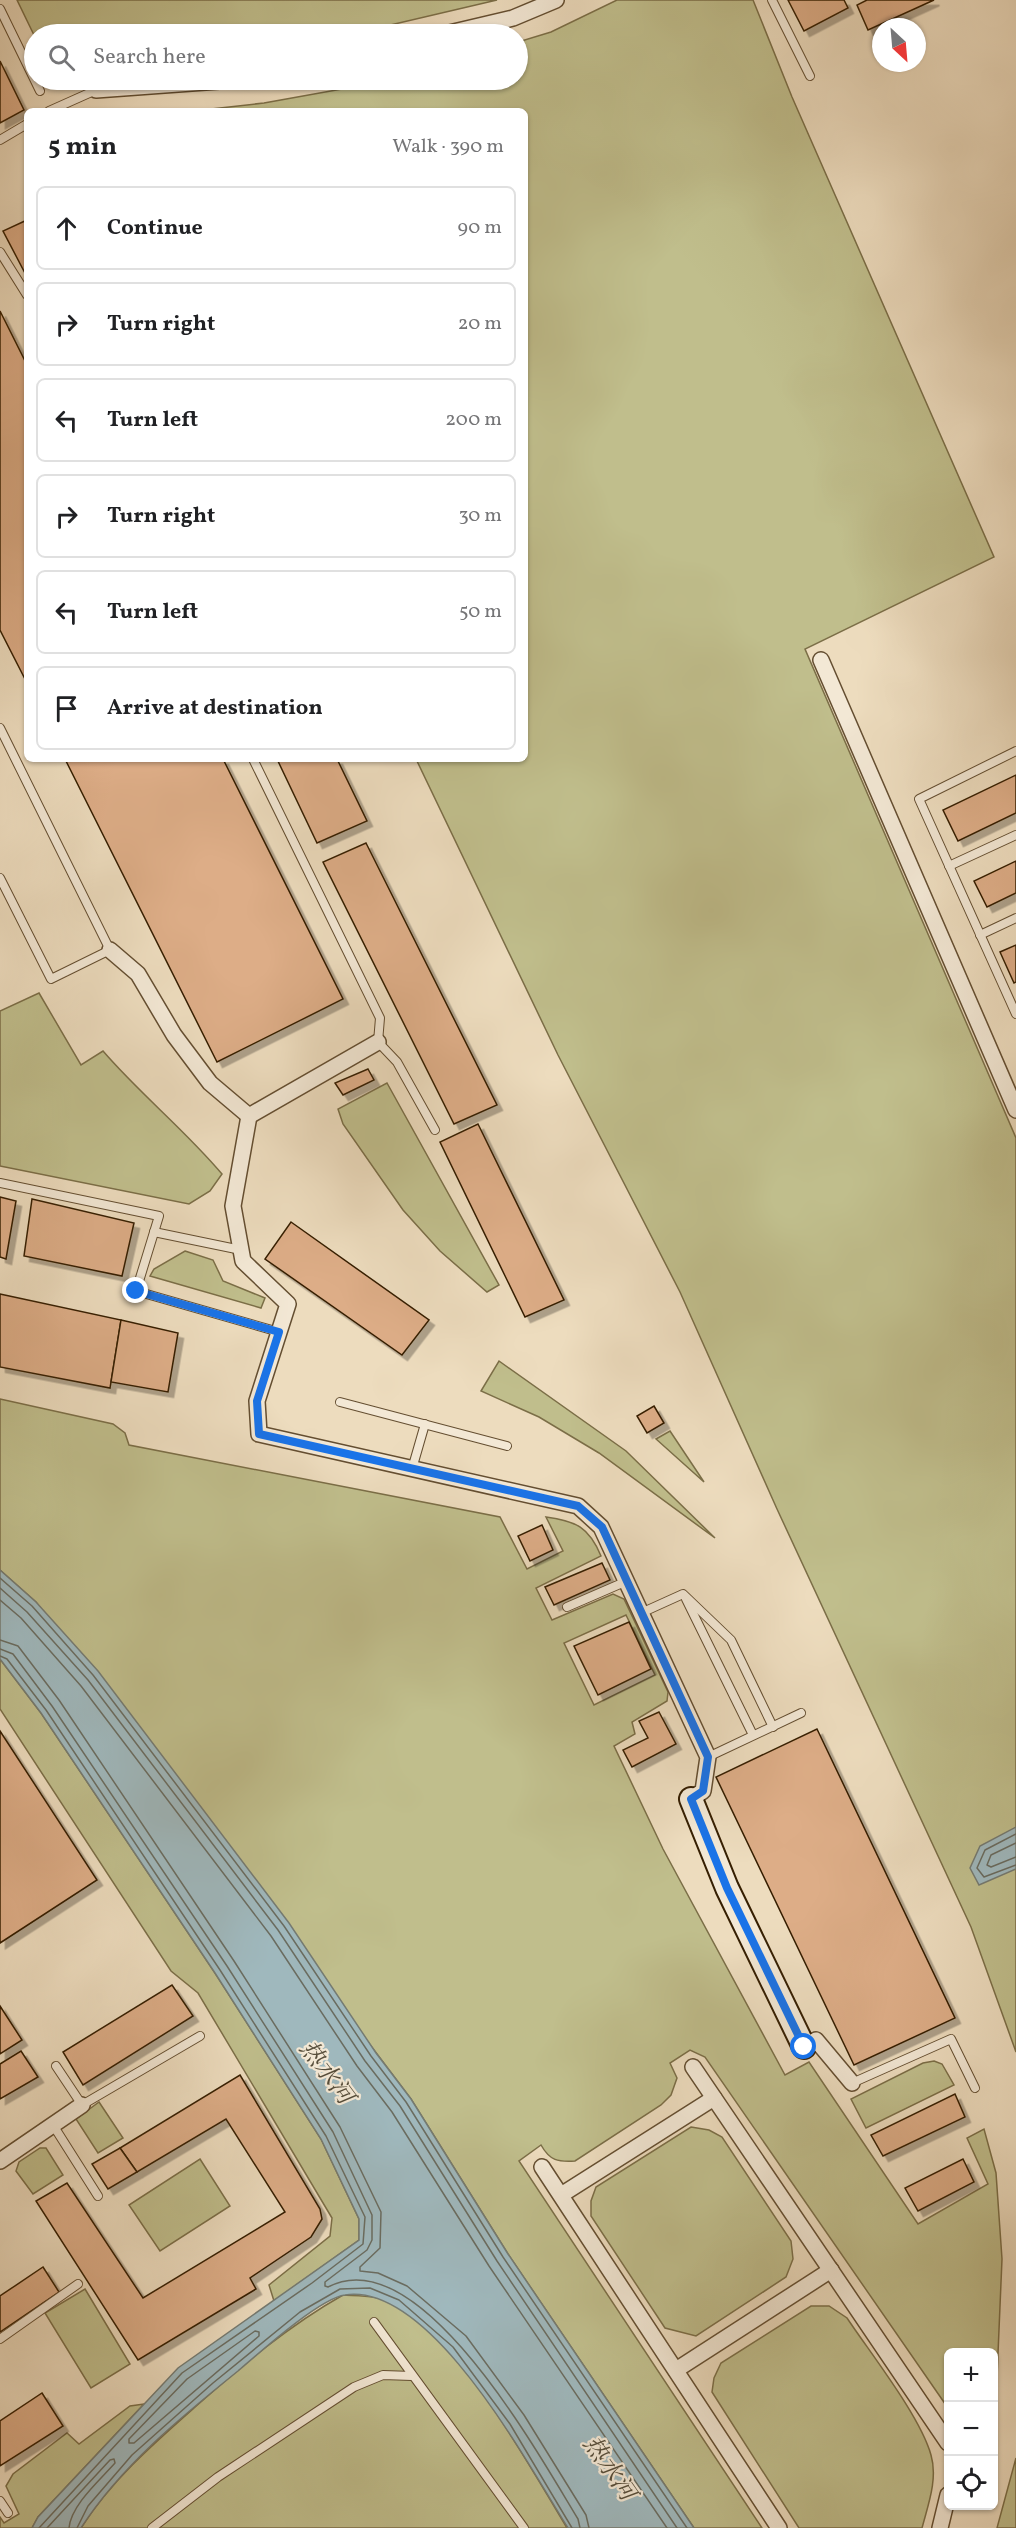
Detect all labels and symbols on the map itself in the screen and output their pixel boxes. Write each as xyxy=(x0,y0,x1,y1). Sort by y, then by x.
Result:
north arrow xyxy=(872,18,926,72)
route end xyxy=(122,1277,148,1303)
route start xyxy=(790,2033,816,2059)
water label: 热水河 xyxy=(290,2034,363,2115)
water label: 热水河 xyxy=(574,2430,645,2512)

